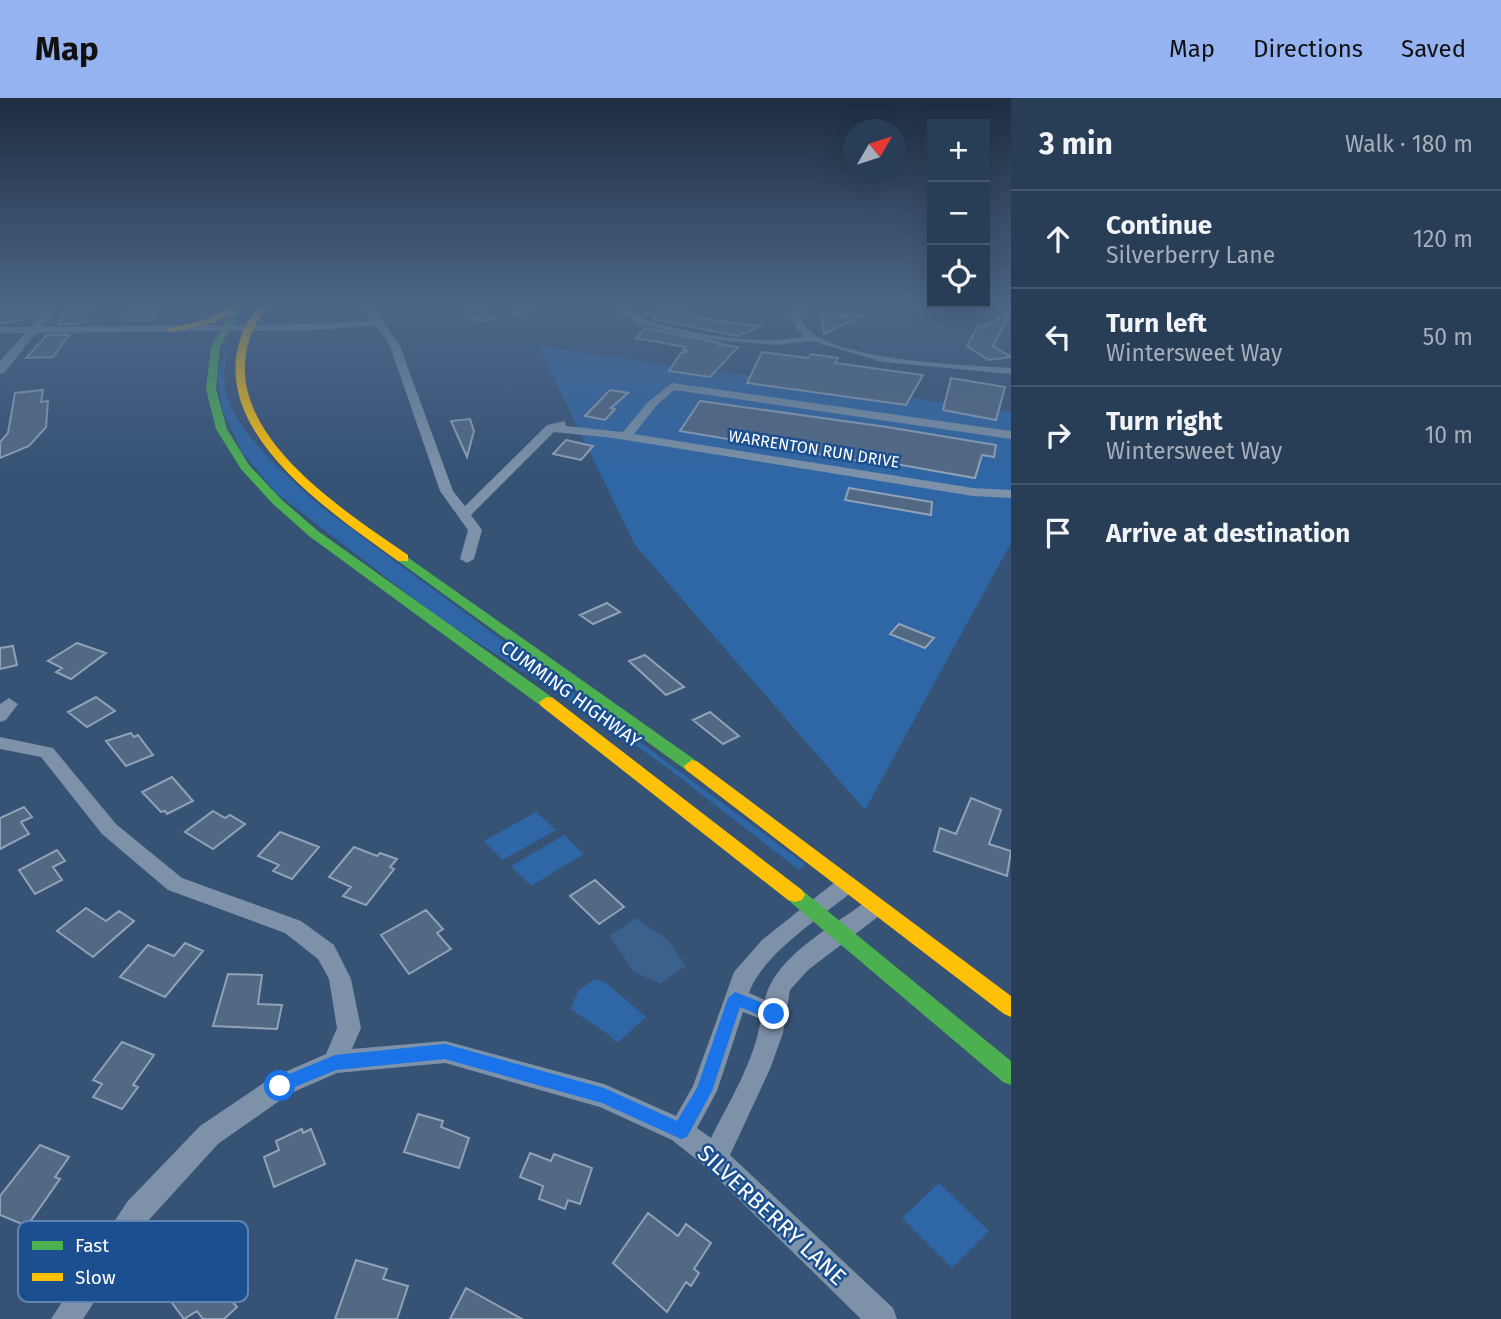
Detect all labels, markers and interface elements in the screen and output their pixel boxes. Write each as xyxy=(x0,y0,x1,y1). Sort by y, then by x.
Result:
text: Map xyxy=(35,29,99,69)
text: Map xyxy=(1169,35,1215,63)
text: Directions xyxy=(1253,35,1363,63)
text: Saved xyxy=(1401,35,1466,63)
north arrow xyxy=(843,119,906,182)
map controls xyxy=(927,119,990,308)
button: + xyxy=(927,119,990,182)
text: 3 min xyxy=(1039,126,1113,162)
text: Walk · 180 m xyxy=(1345,130,1473,158)
button: − xyxy=(927,182,990,245)
text: Continue xyxy=(1106,210,1212,241)
icon: ahead xyxy=(1039,220,1077,258)
text: 120 m xyxy=(1413,225,1473,253)
text: Silverberry Lane xyxy=(1106,241,1275,269)
button: locate xyxy=(927,245,990,308)
text: Turn left xyxy=(1106,308,1207,339)
icon: left xyxy=(1039,318,1077,356)
text: 50 m xyxy=(1423,323,1473,351)
text: Wintersweet Way xyxy=(1106,339,1282,367)
text: Turn right xyxy=(1106,406,1223,437)
icon: right xyxy=(1039,416,1077,454)
text: 10 m xyxy=(1424,421,1473,449)
street label: WARRENTON RUN DRIVE xyxy=(727,426,901,472)
text: Wintersweet Way xyxy=(1106,437,1282,465)
icon: arrive xyxy=(1039,514,1077,552)
text: Arrive at destination xyxy=(1106,518,1350,549)
street label: CUMMING HIGHWAY xyxy=(496,635,646,753)
route end xyxy=(758,998,789,1029)
route start xyxy=(264,1070,295,1101)
street label: SILVERBERRY LANE xyxy=(692,1139,852,1291)
legend xyxy=(18,1221,248,1302)
text: Fast xyxy=(75,1234,109,1257)
text: Slow xyxy=(75,1266,116,1289)

